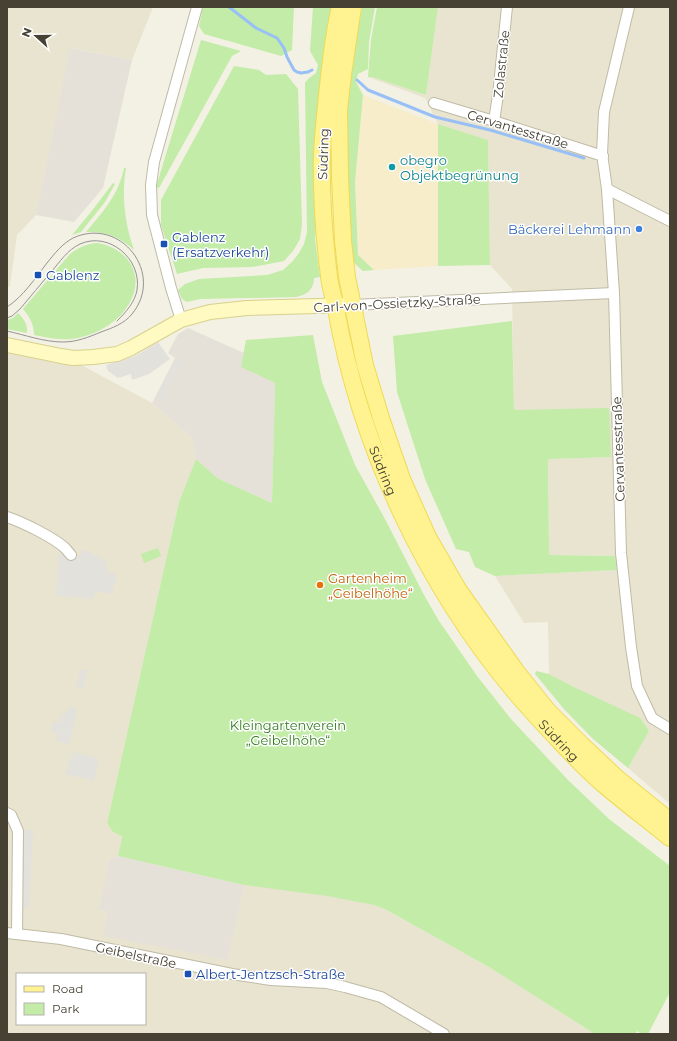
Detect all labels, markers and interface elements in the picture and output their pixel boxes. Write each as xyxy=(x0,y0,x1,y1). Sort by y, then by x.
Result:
north arrow xyxy=(16,16,56,56)
text: N xyxy=(19,26,35,39)
street label: Zolastraße xyxy=(489,29,513,99)
street label: Cervantesstraße xyxy=(465,106,571,152)
street label: Südring xyxy=(314,128,332,180)
place label: obegro Objektbegrünung xyxy=(400,152,519,183)
marker: obegro Objektbegrünung xyxy=(387,162,397,172)
place label: Bäckerei Lehmann xyxy=(508,221,631,237)
marker: Bäckerei Lehmann xyxy=(634,224,644,234)
place label: Gablenz (Ersatzverkehr) xyxy=(172,229,269,260)
marker: Gablenz (Ersatzverkehr) xyxy=(159,239,169,249)
place label: Gablenz xyxy=(46,267,100,283)
marker: Gablenz xyxy=(33,270,43,280)
street label: Carl-von-Ossietzky-Straße xyxy=(313,291,481,315)
street label: Cervantesstraße xyxy=(608,396,628,502)
street label: Südring xyxy=(366,444,400,498)
place label: Gartenheim „Geibelhöhe“ xyxy=(328,570,413,601)
marker: Gartenheim „Geibelhöhe“ xyxy=(315,580,325,590)
street label: Südring xyxy=(535,716,582,765)
park label: Kleingartenverein „Geibelhöhe“ xyxy=(230,717,346,748)
street label: Geibelstraße xyxy=(94,939,178,971)
place label: Albert-Jentzsch-Straße xyxy=(196,966,345,982)
marker: Albert-Jentzsch-Straße xyxy=(183,969,193,979)
legend xyxy=(16,973,146,1025)
text: Road xyxy=(52,981,83,996)
text: Park xyxy=(52,1001,80,1016)

